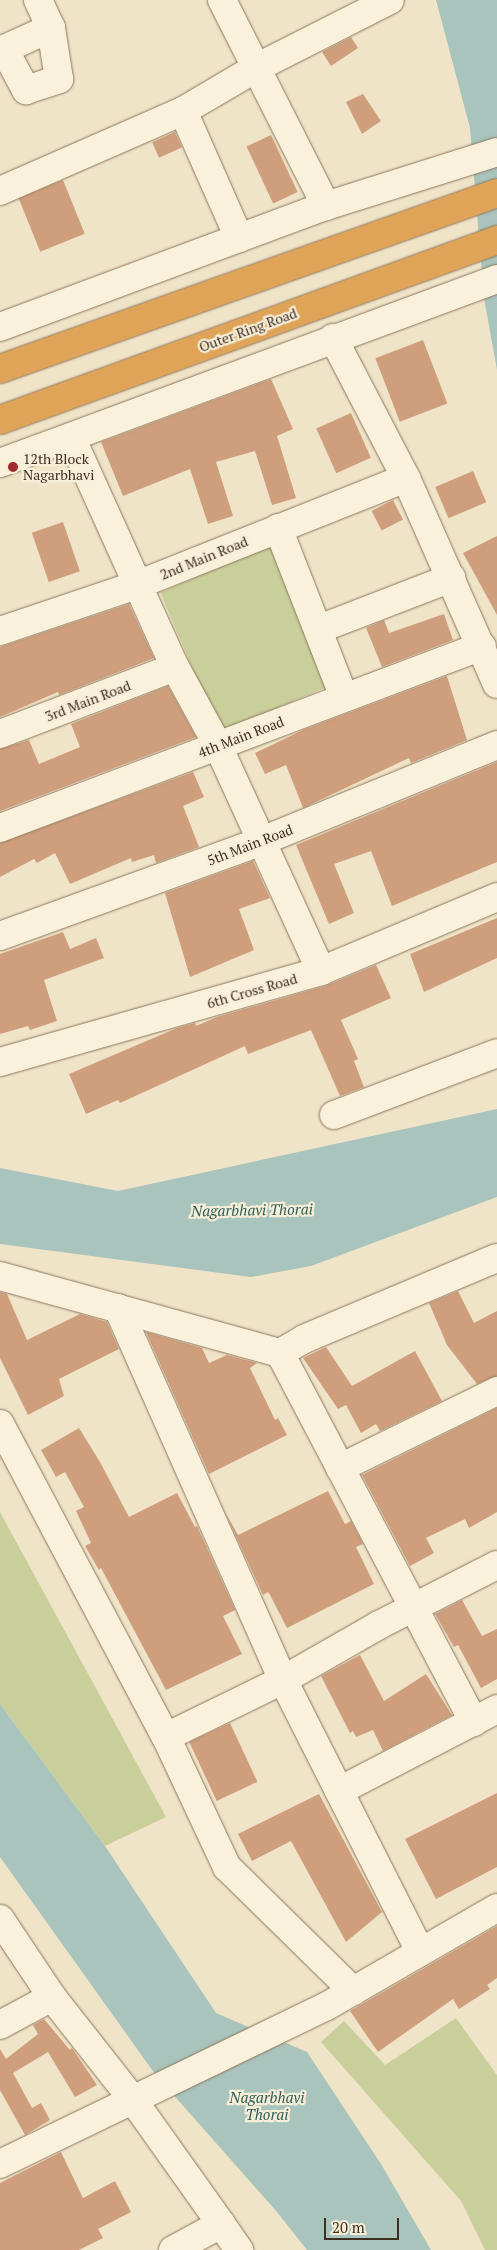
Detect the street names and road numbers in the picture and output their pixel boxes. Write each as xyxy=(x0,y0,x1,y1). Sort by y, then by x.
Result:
street label: Outer Ring Road xyxy=(197,305,299,355)
street label: 2nd Main Road xyxy=(158,533,250,583)
street label: 3rd Main Road xyxy=(43,677,133,725)
street label: 4th Main Road xyxy=(196,713,286,761)
street label: 5th Main Road xyxy=(205,821,295,869)
street label: 6th Cross Road xyxy=(205,970,299,1012)

